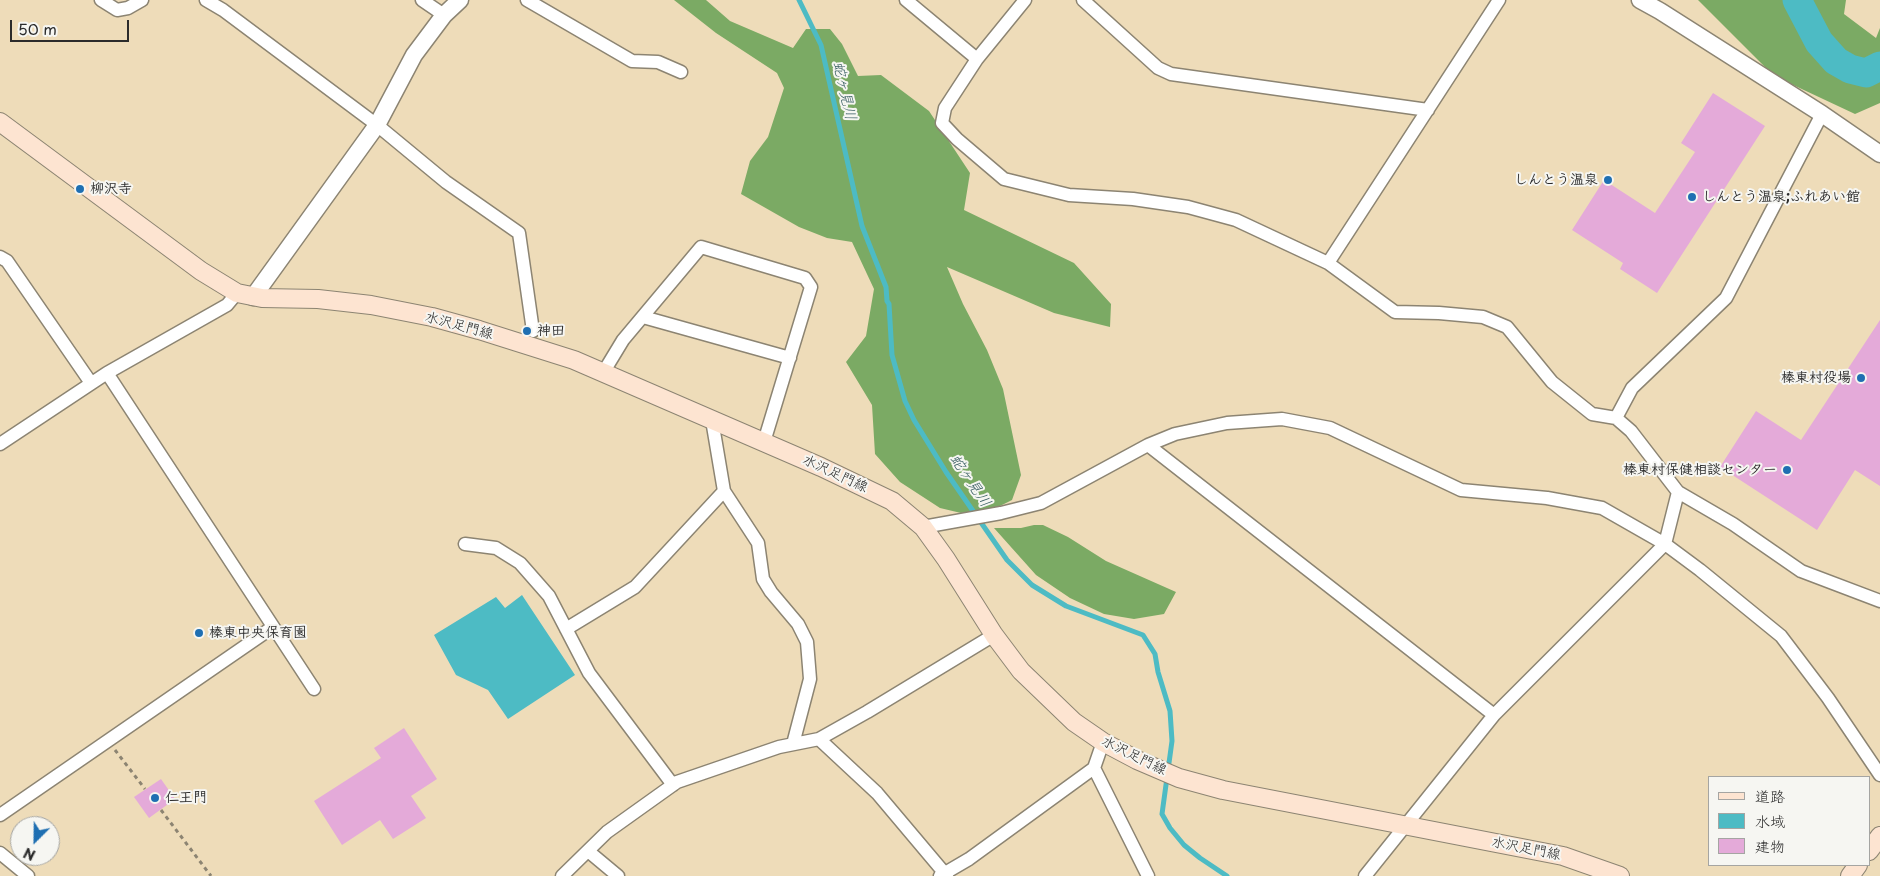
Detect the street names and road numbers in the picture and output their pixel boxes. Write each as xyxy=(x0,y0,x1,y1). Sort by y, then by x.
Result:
street label: 水沢足門線 xyxy=(423,309,495,343)
street label: 水沢足門線 xyxy=(800,452,870,496)
street label: 水沢足門線 xyxy=(1099,733,1169,779)
street label: 水沢足門線 xyxy=(1490,834,1562,864)

